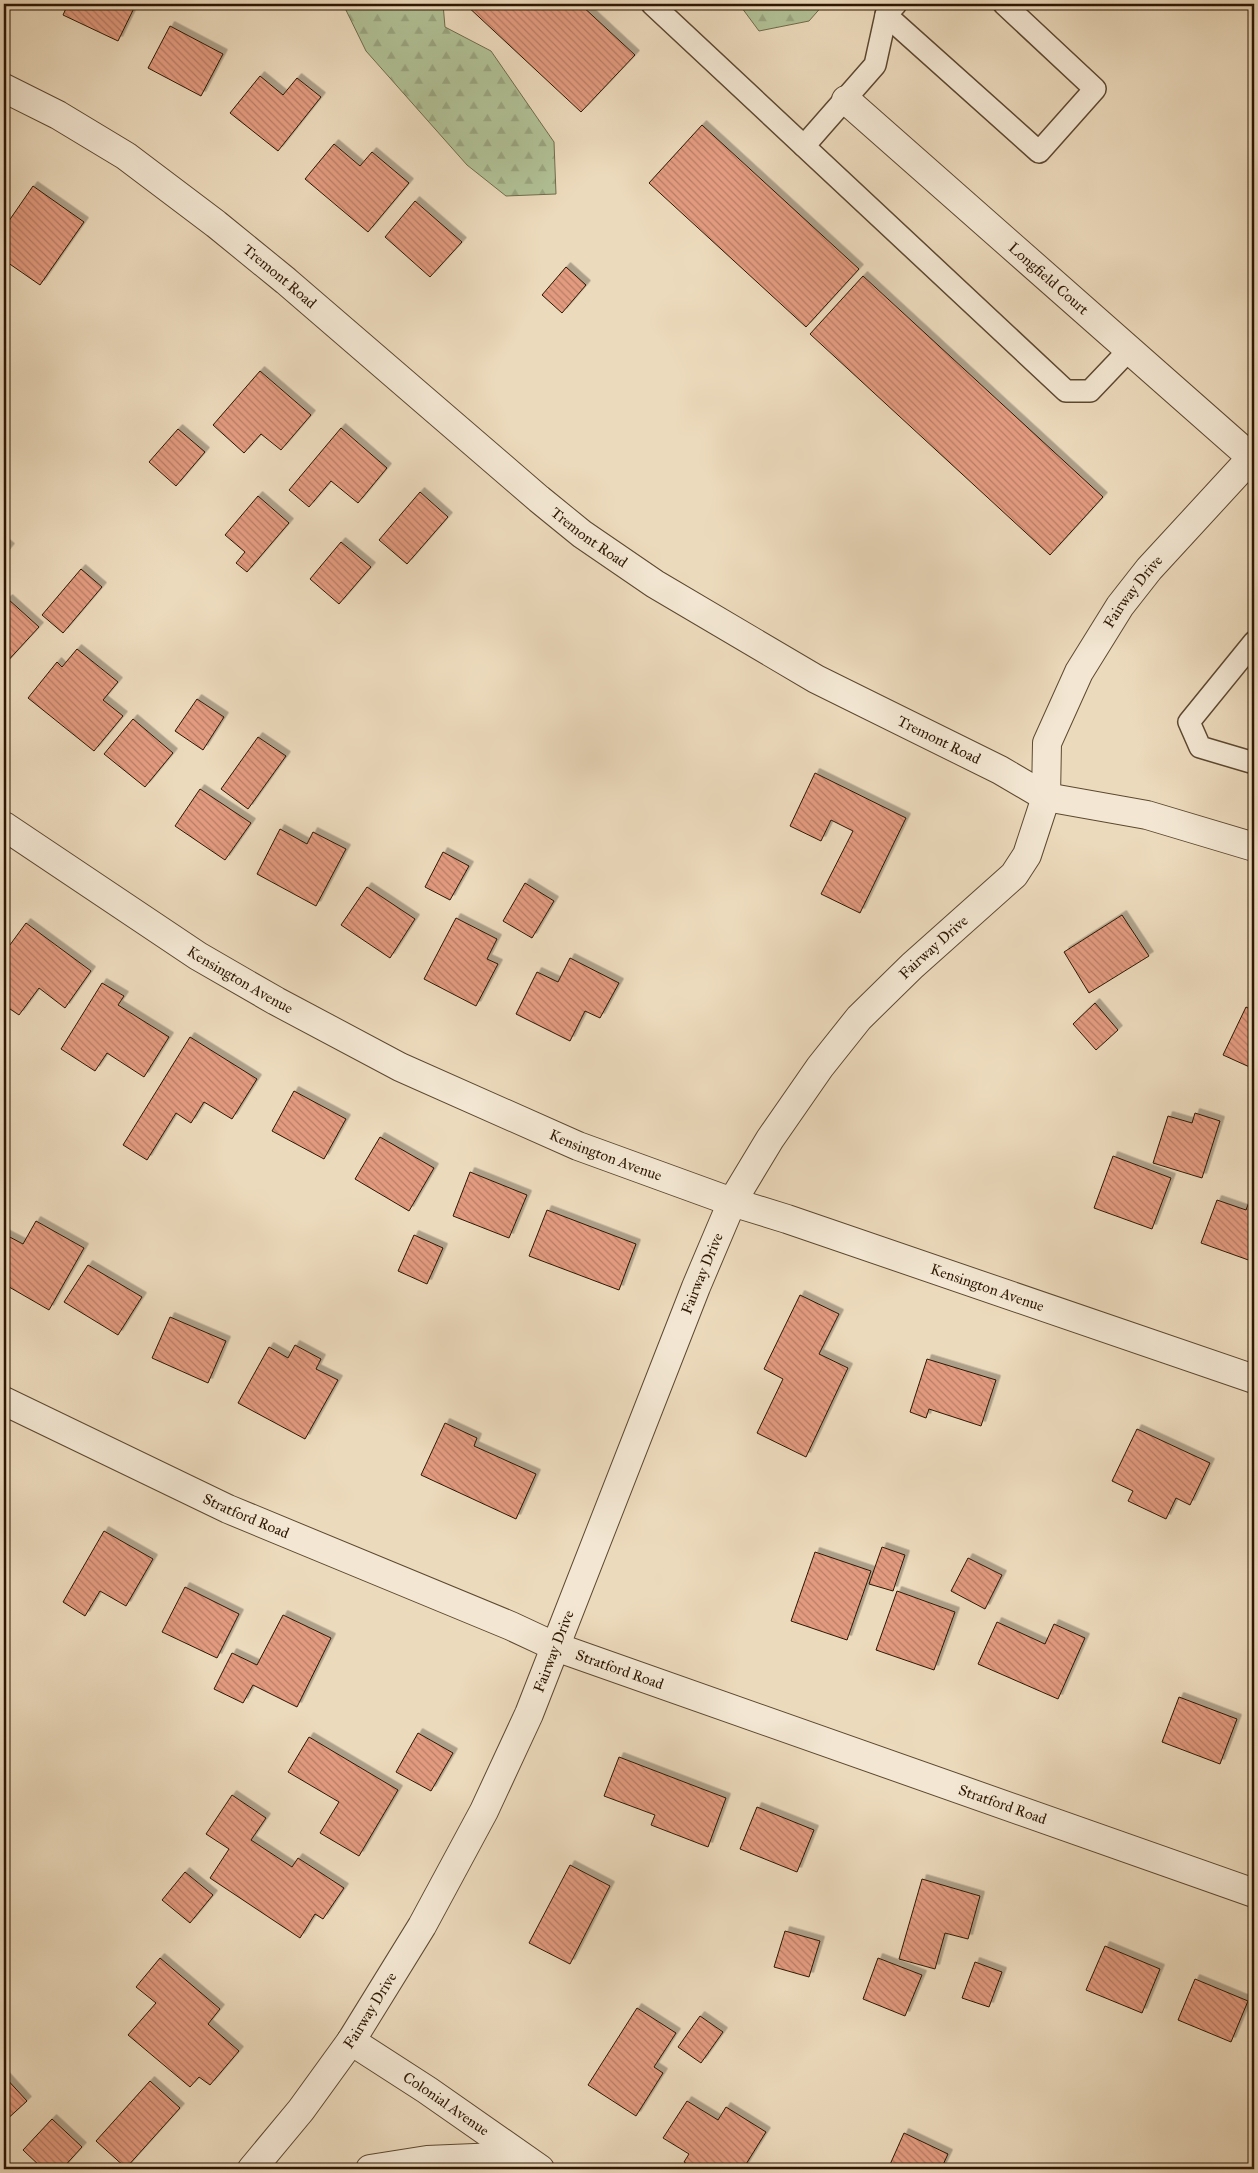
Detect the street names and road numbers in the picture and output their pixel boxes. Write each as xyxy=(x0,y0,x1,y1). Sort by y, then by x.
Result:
street label: Longfield Court xyxy=(1005,239,1093,319)
street label: Tremont Road xyxy=(239,240,321,313)
street label: Tremont Road xyxy=(547,503,631,572)
street label: Fairway Drive xyxy=(1100,551,1166,631)
street label: Tremont Road xyxy=(895,712,984,768)
street label: Fairway Drive xyxy=(895,912,972,983)
street label: Kensington Avenue xyxy=(184,942,296,1017)
street label: Kensington Avenue xyxy=(547,1125,664,1185)
street label: Fairway Drive xyxy=(677,1230,727,1317)
street label: Kensington Avenue xyxy=(928,1260,1047,1315)
street label: Stratford Road xyxy=(200,1489,292,1542)
street label: Fairway Drive xyxy=(529,1608,578,1695)
street label: Stratford Road xyxy=(573,1646,666,1693)
street label: Stratford Road xyxy=(956,1781,1049,1828)
street label: Fairway Drive xyxy=(339,1969,400,2052)
street label: Colonial Avenue xyxy=(400,2068,493,2140)

